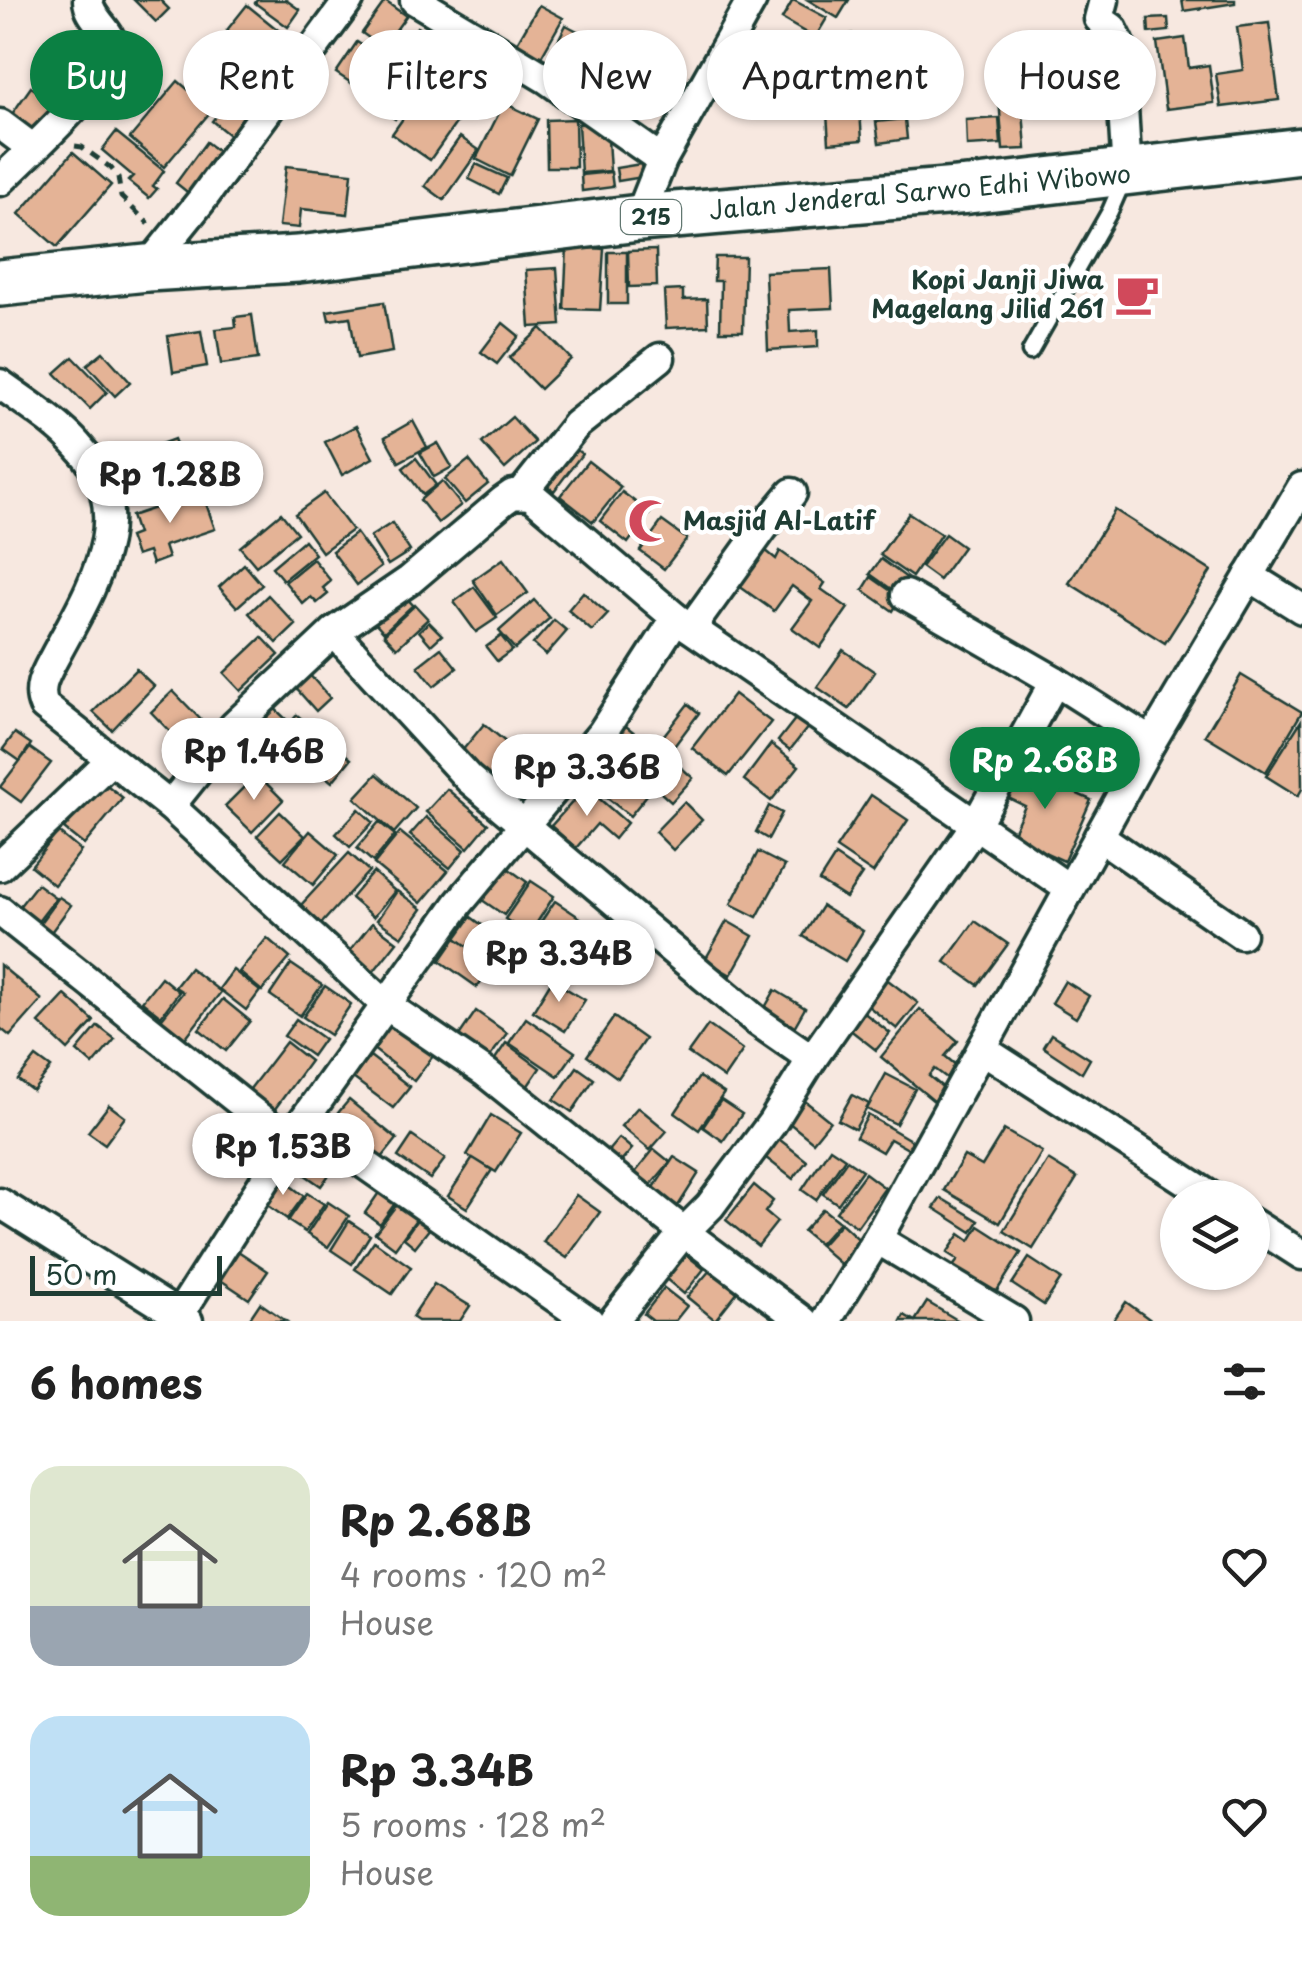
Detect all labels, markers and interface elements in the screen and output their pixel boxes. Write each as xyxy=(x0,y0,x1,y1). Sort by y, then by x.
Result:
chip: Buy xyxy=(30,30,163,120)
chip: Rent xyxy=(183,30,329,120)
chip: Filters xyxy=(349,30,523,120)
chip: New xyxy=(543,30,687,120)
chip: Apartment xyxy=(707,30,964,120)
chip: House xyxy=(984,30,1156,120)
street label: Jalan Jenderal Sarwo Edhi Wibowo xyxy=(707,154,1132,228)
road number: 215 xyxy=(621,200,681,234)
place label: Kopi Janji Jiwa Magelang Jilid 261 xyxy=(871,260,1105,327)
cafe icon: Kopi Janji Jiwa Magelang Jilid 261 xyxy=(1113,270,1161,318)
pin: Rp 1.28B xyxy=(67,441,273,526)
text: Rp 1.28B xyxy=(98,449,242,497)
mosque icon: Masjid Al-Latif xyxy=(626,497,674,545)
place label: Masjid Al-Latif xyxy=(683,501,877,539)
pin: Rp 1.46B xyxy=(151,718,357,803)
text: Rp 1.46B xyxy=(184,726,324,774)
pin: Rp 2.68B xyxy=(942,727,1148,812)
pin: Rp 3.36B xyxy=(484,734,690,819)
text: Rp 2.68B xyxy=(972,735,1118,783)
text: Rp 3.36B xyxy=(513,742,661,790)
pin: Rp 3.34B xyxy=(456,920,662,1005)
text: Rp 3.34B xyxy=(485,928,633,976)
pin: Rp 1.53B xyxy=(180,1113,386,1198)
text: Rp 1.53B xyxy=(214,1121,352,1169)
map controls xyxy=(1160,1180,1270,1290)
button: layers xyxy=(1160,1180,1270,1290)
scale bar xyxy=(30,1251,222,1296)
text: 50 m xyxy=(45,1252,118,1295)
text: 6 homes xyxy=(30,1350,203,1413)
icon: filters xyxy=(1217,1354,1272,1409)
text: Rp 2.68B xyxy=(340,1487,532,1550)
icon: home xyxy=(110,1506,230,1626)
icon: heart xyxy=(1217,1539,1272,1594)
text: 4 rooms · 120 m² xyxy=(340,1550,607,1598)
text: House xyxy=(340,1598,434,1646)
text: Rp 3.34B xyxy=(340,1737,534,1800)
icon: home xyxy=(110,1756,230,1876)
icon: heart xyxy=(1217,1789,1272,1844)
text: 5 rooms · 128 m² xyxy=(340,1800,606,1848)
text: House xyxy=(340,1848,434,1896)

